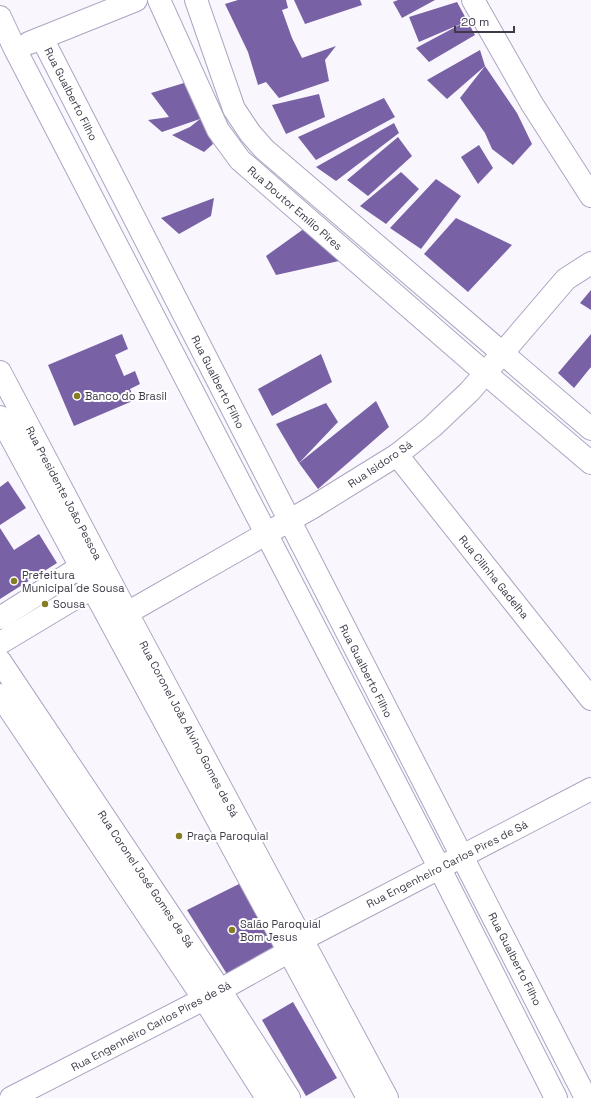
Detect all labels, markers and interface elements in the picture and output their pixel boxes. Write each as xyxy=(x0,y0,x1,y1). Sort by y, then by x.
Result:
scale bar xyxy=(455,8,514,34)
text: 20 m xyxy=(461,14,489,30)
street label: Rua Gualberto Filho xyxy=(41,45,101,143)
street label: Rua Doutor Emílio Pires xyxy=(245,163,345,253)
street label: Rua Gualberto Filho xyxy=(188,333,248,431)
place label: Banco do Brasil xyxy=(85,389,167,403)
marker: Banco do Brasil xyxy=(72,391,82,401)
street label: Rua Presidente João Pessoa xyxy=(23,424,106,563)
street label: Rua Isidoro Sá xyxy=(345,437,415,491)
street label: Rua Cilinha Gadelha xyxy=(456,532,532,622)
place label: Prefeitura Municipal de Sousa xyxy=(22,568,125,595)
marker: Prefeitura Municipal de Sousa xyxy=(9,576,19,586)
place label: Sousa xyxy=(53,597,86,611)
marker: Sousa xyxy=(40,599,50,609)
street label: Rua Gualberto Filho xyxy=(336,622,396,720)
street label: Rua Coronel João Alvino Gomes de Sá xyxy=(136,638,242,820)
street label: Rua Coronel José Gomes de Sá xyxy=(95,808,198,951)
street label: Rua Engenheiro Carlos Pires de Sá xyxy=(364,817,531,911)
place label: Praça Paroquial xyxy=(187,829,269,843)
marker: Praça Paroquial xyxy=(174,831,184,841)
street label: Rua Gualberto Filho xyxy=(485,910,545,1008)
place label: Salão Paroquial Bom Jesus xyxy=(240,917,321,944)
marker: Salão Paroquial Bom Jesus xyxy=(227,925,237,935)
street label: Rua Engenheiro Carlos Pires de Sá xyxy=(69,977,234,1074)

